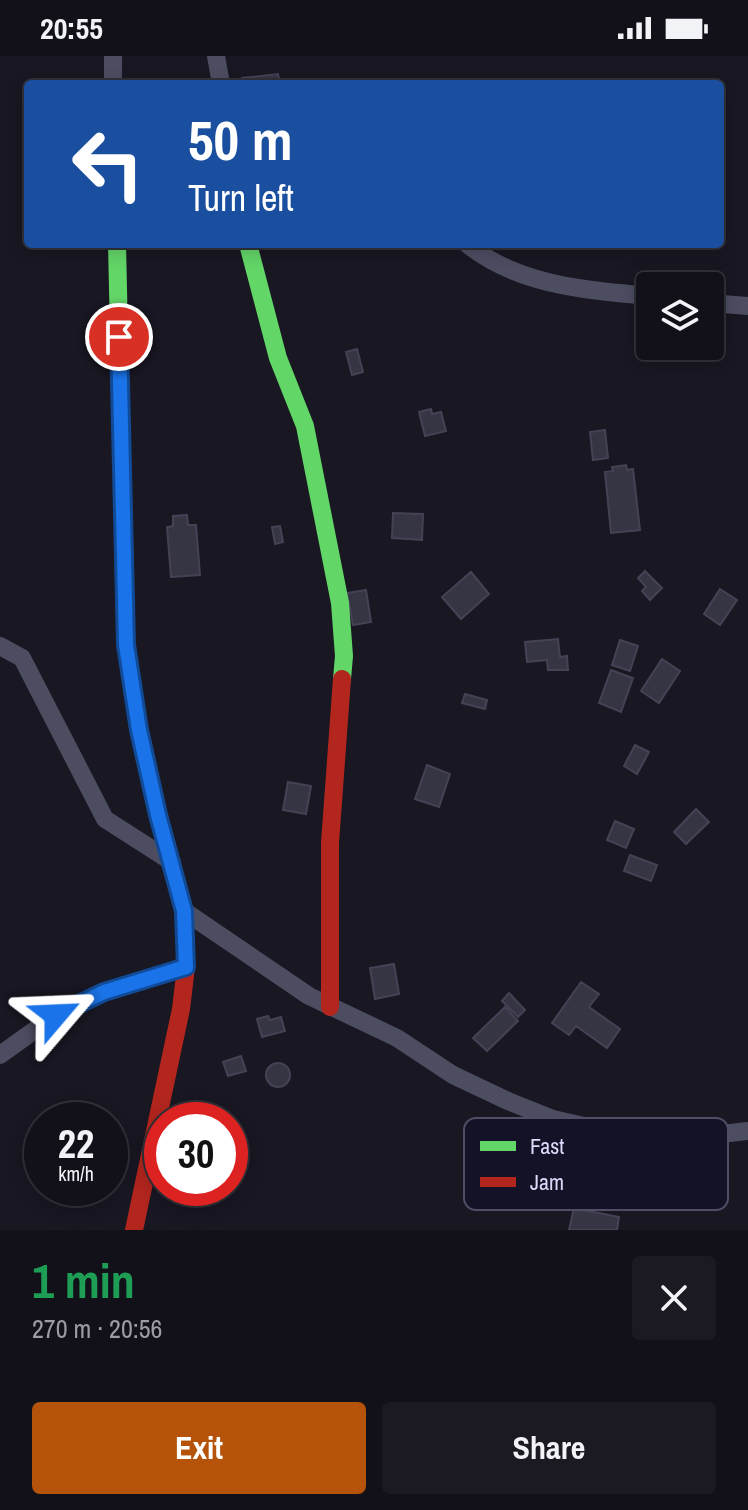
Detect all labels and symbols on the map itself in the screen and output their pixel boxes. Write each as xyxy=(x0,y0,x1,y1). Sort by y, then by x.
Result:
pin xyxy=(85,303,153,371)
position arrow xyxy=(14,973,98,1057)
speed limit sign: 30 xyxy=(144,1102,248,1206)
legend xyxy=(464,1118,728,1210)
text: Fast xyxy=(530,1131,564,1161)
text: Jam xyxy=(530,1167,564,1197)

